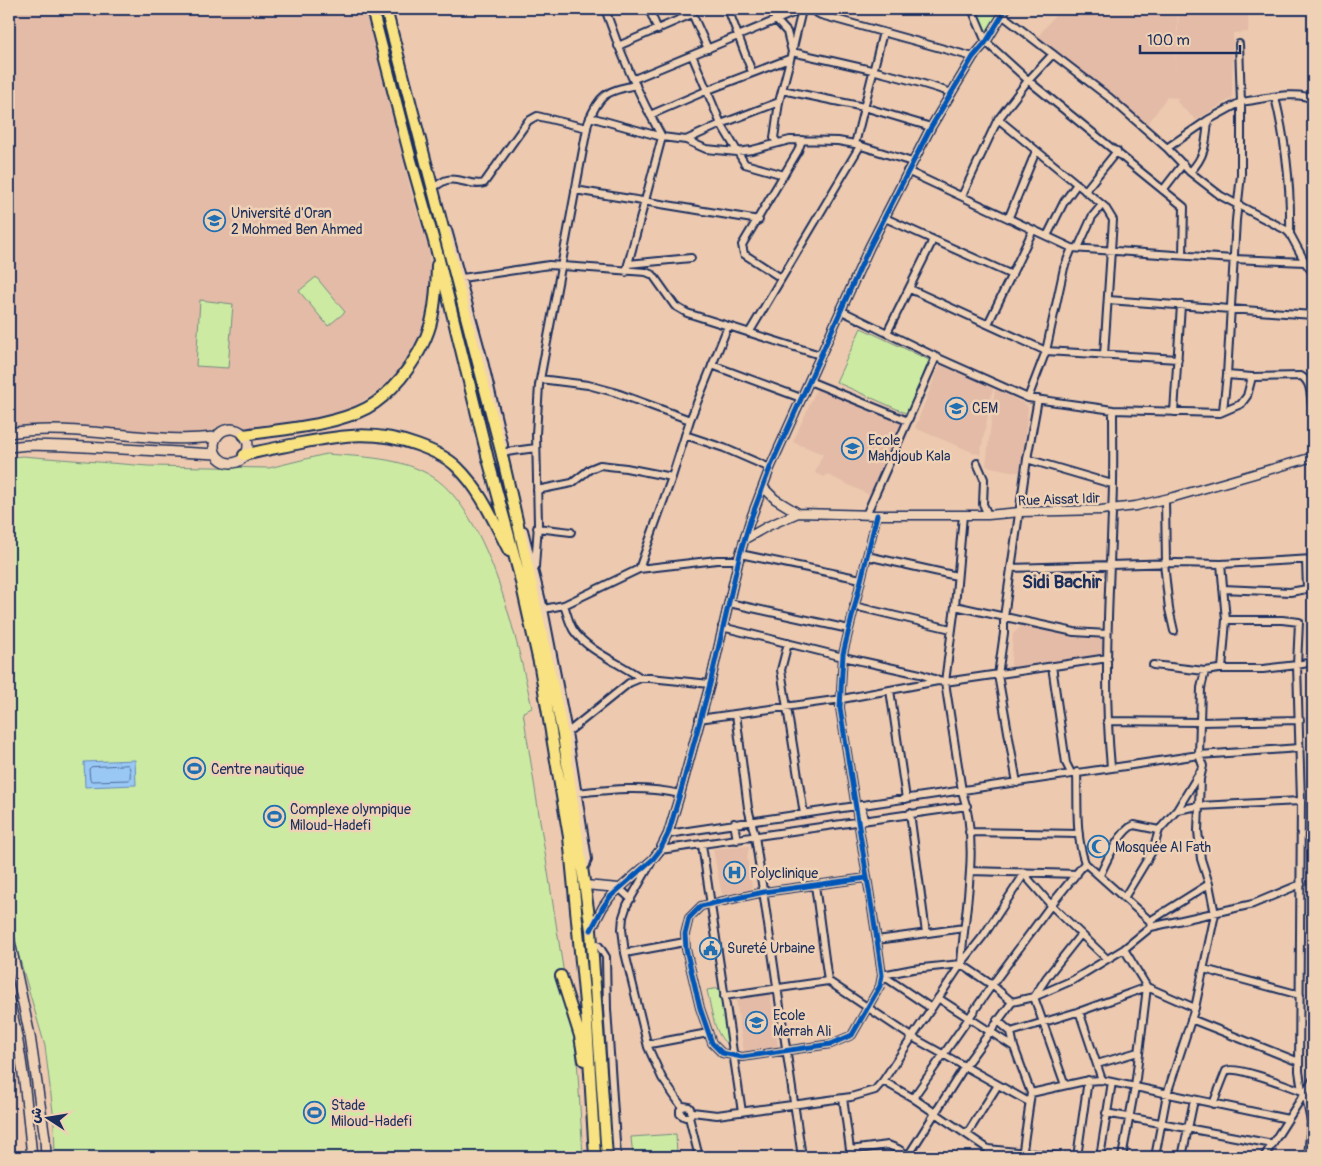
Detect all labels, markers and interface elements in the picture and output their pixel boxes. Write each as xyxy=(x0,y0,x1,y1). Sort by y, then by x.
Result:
scale bar xyxy=(1140,22,1240,54)
text: 100 m xyxy=(1147,31,1190,50)
place label: Université d'Oran 2 Mohmed Ben Ahmed xyxy=(231,205,363,238)
school or university icon: Université d'Oran 2 Mohmed Ben Ahmed xyxy=(203,209,227,233)
school or university icon: CEM xyxy=(944,396,968,420)
place label: CEM xyxy=(972,400,998,417)
place label: Ecole Mahdjoub Kala xyxy=(868,432,951,465)
school or university icon: Ecole Mahdjoub Kala xyxy=(840,436,864,460)
street label: Rue Aissat Idir xyxy=(1018,490,1100,509)
district label: Sidi Bachir xyxy=(1022,570,1102,594)
sports icon: Centre nautique xyxy=(183,757,207,781)
place label: Centre nautique xyxy=(211,761,304,778)
place label: Complexe olympique Miloud-Hadefi xyxy=(290,801,411,834)
sports icon: Complexe olympique Miloud-Hadefi xyxy=(262,805,286,829)
mosque icon: Mosquée Al Fath xyxy=(1087,835,1111,859)
place label: Mosquée Al Fath xyxy=(1115,839,1211,856)
hospital icon: Polyclinique xyxy=(722,861,746,885)
place label: Polyclinique xyxy=(750,865,818,882)
public building icon: Sureté Urbaine xyxy=(699,936,723,960)
place label: Sureté Urbaine xyxy=(727,940,815,957)
place label: Ecole Merrah Ali xyxy=(773,1007,832,1040)
school or university icon: Ecole Merrah Ali xyxy=(745,1011,769,1035)
north arrow xyxy=(22,1094,72,1144)
place label: Stade Miloud-Hadefi xyxy=(331,1097,412,1130)
sports icon: Stade Miloud-Hadefi xyxy=(303,1101,327,1125)
text: ش xyxy=(26,1106,46,1125)

